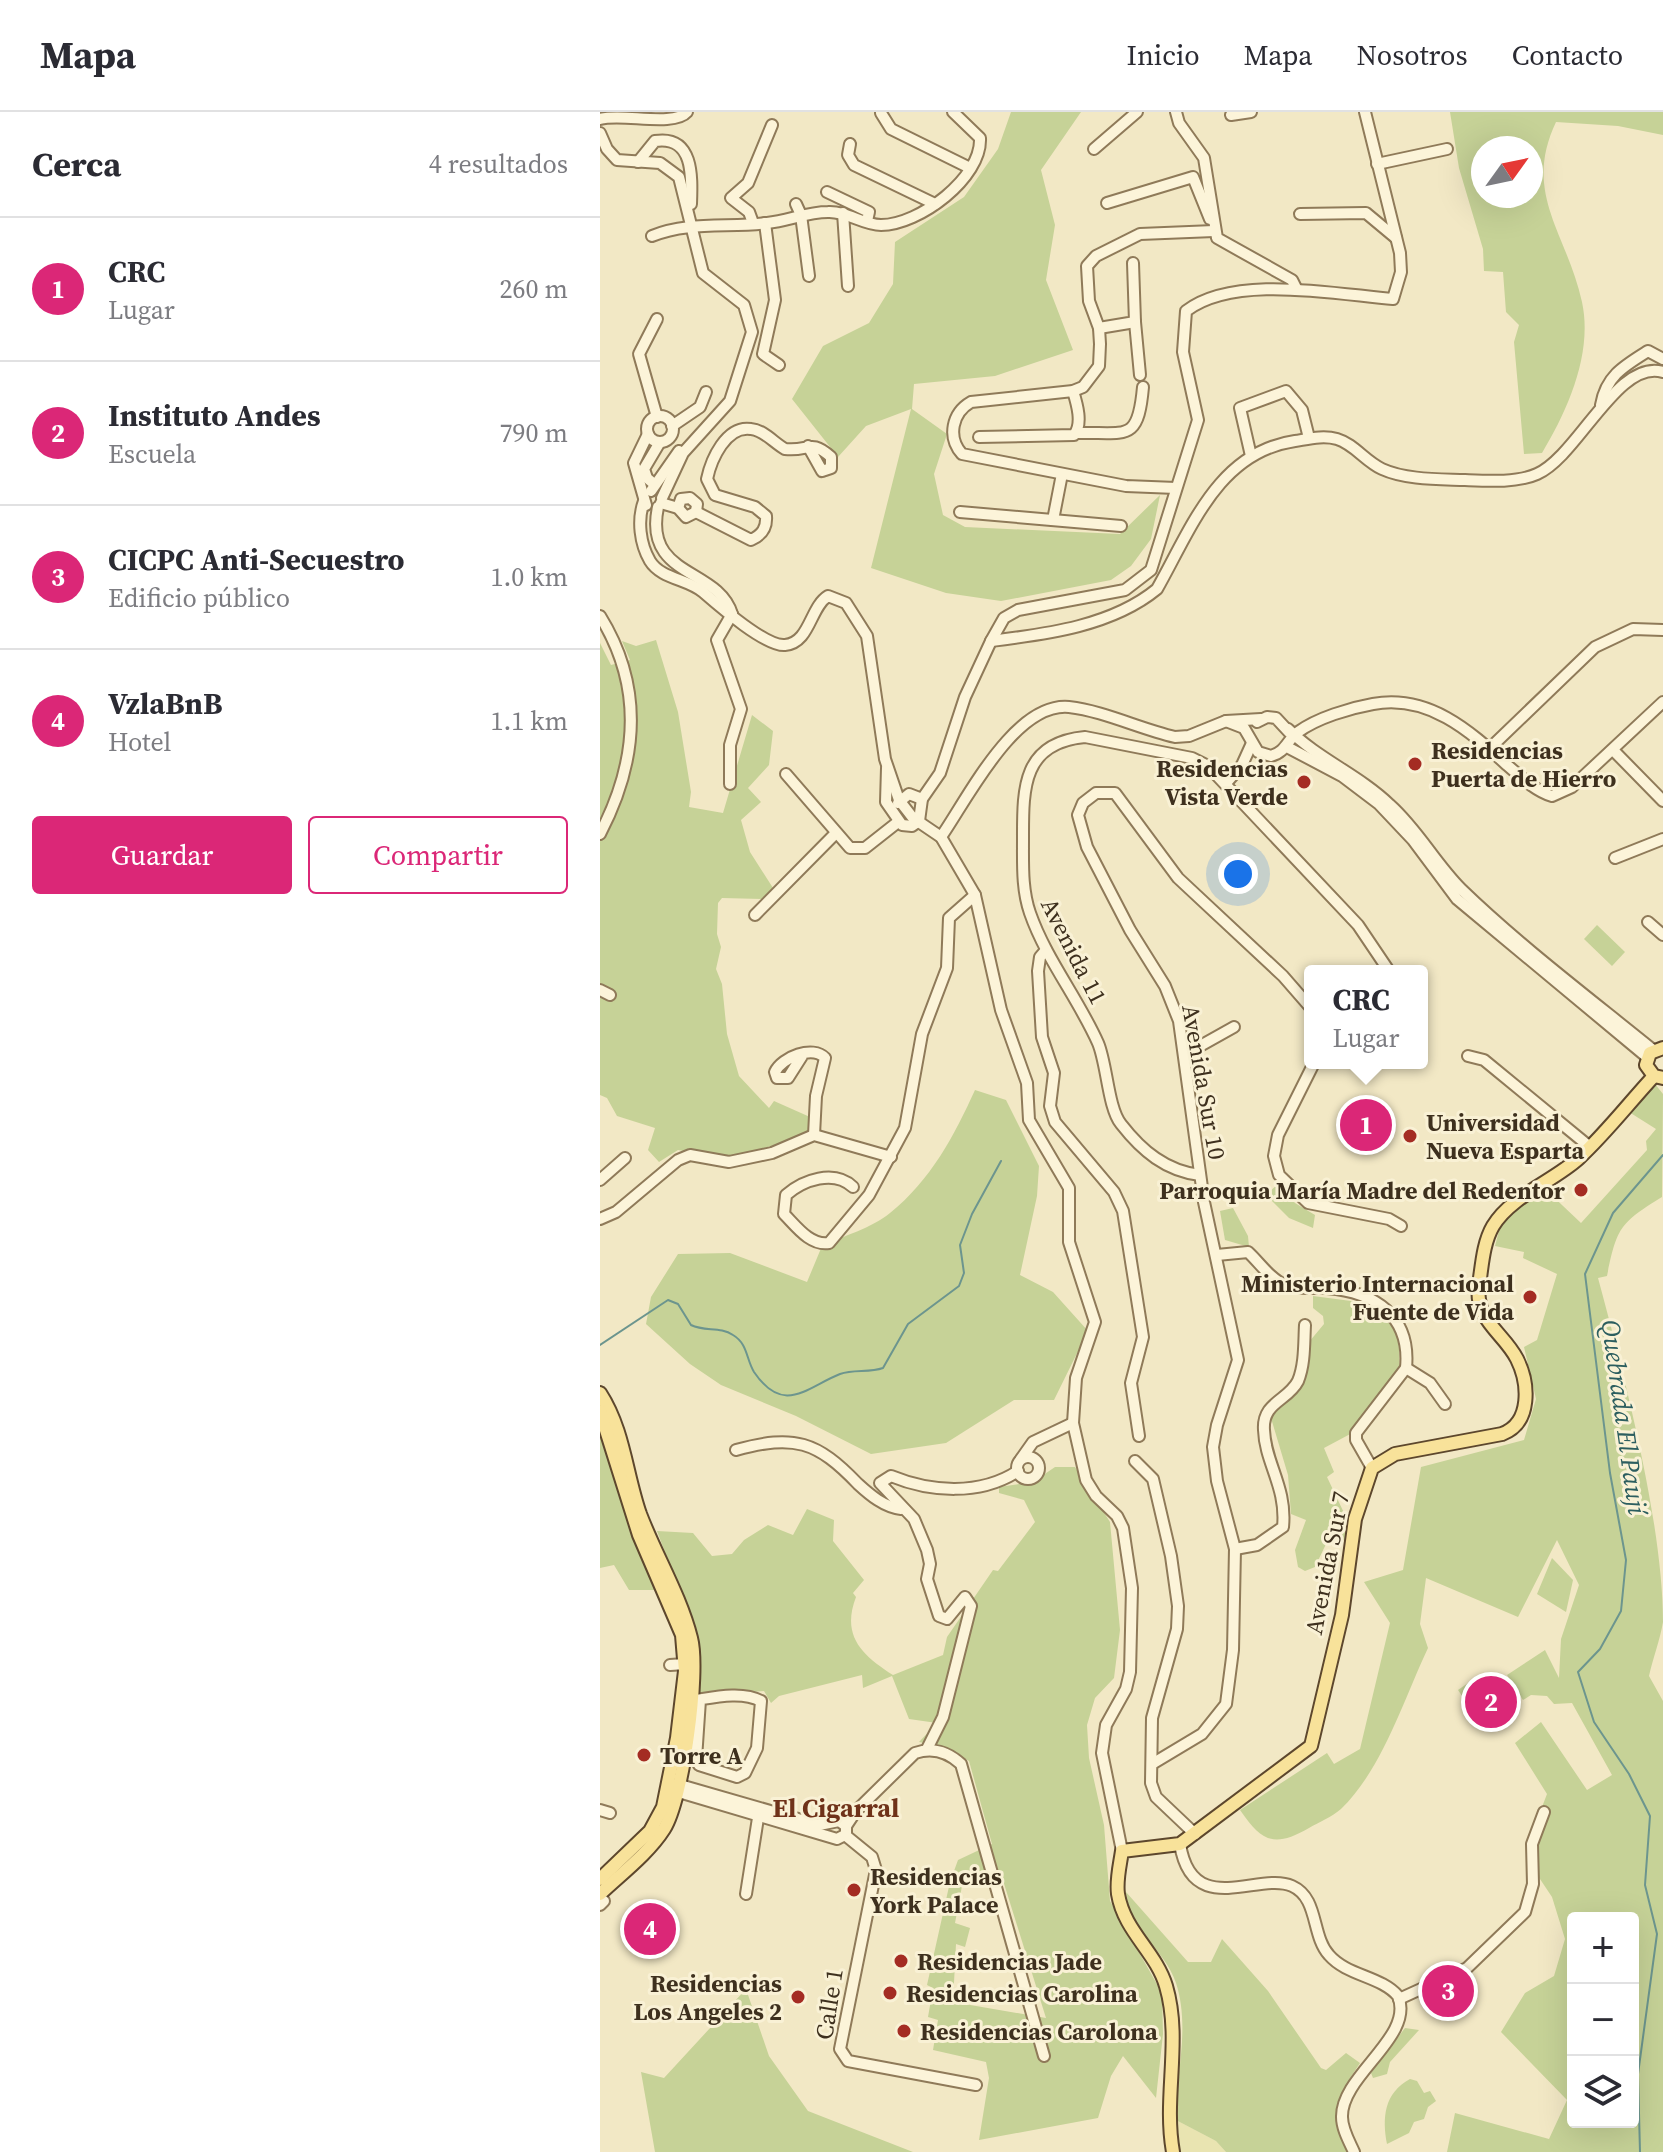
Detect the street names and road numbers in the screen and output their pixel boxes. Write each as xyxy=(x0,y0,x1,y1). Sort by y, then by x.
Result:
street label: Avenida 11 xyxy=(1033,892,1115,1010)
street label: Avenida Sur 10 xyxy=(1174,1002,1234,1162)
street label: Avenida Sur 7 xyxy=(1297,1489,1357,1637)
street label: Calle 1 xyxy=(807,1966,851,2042)

